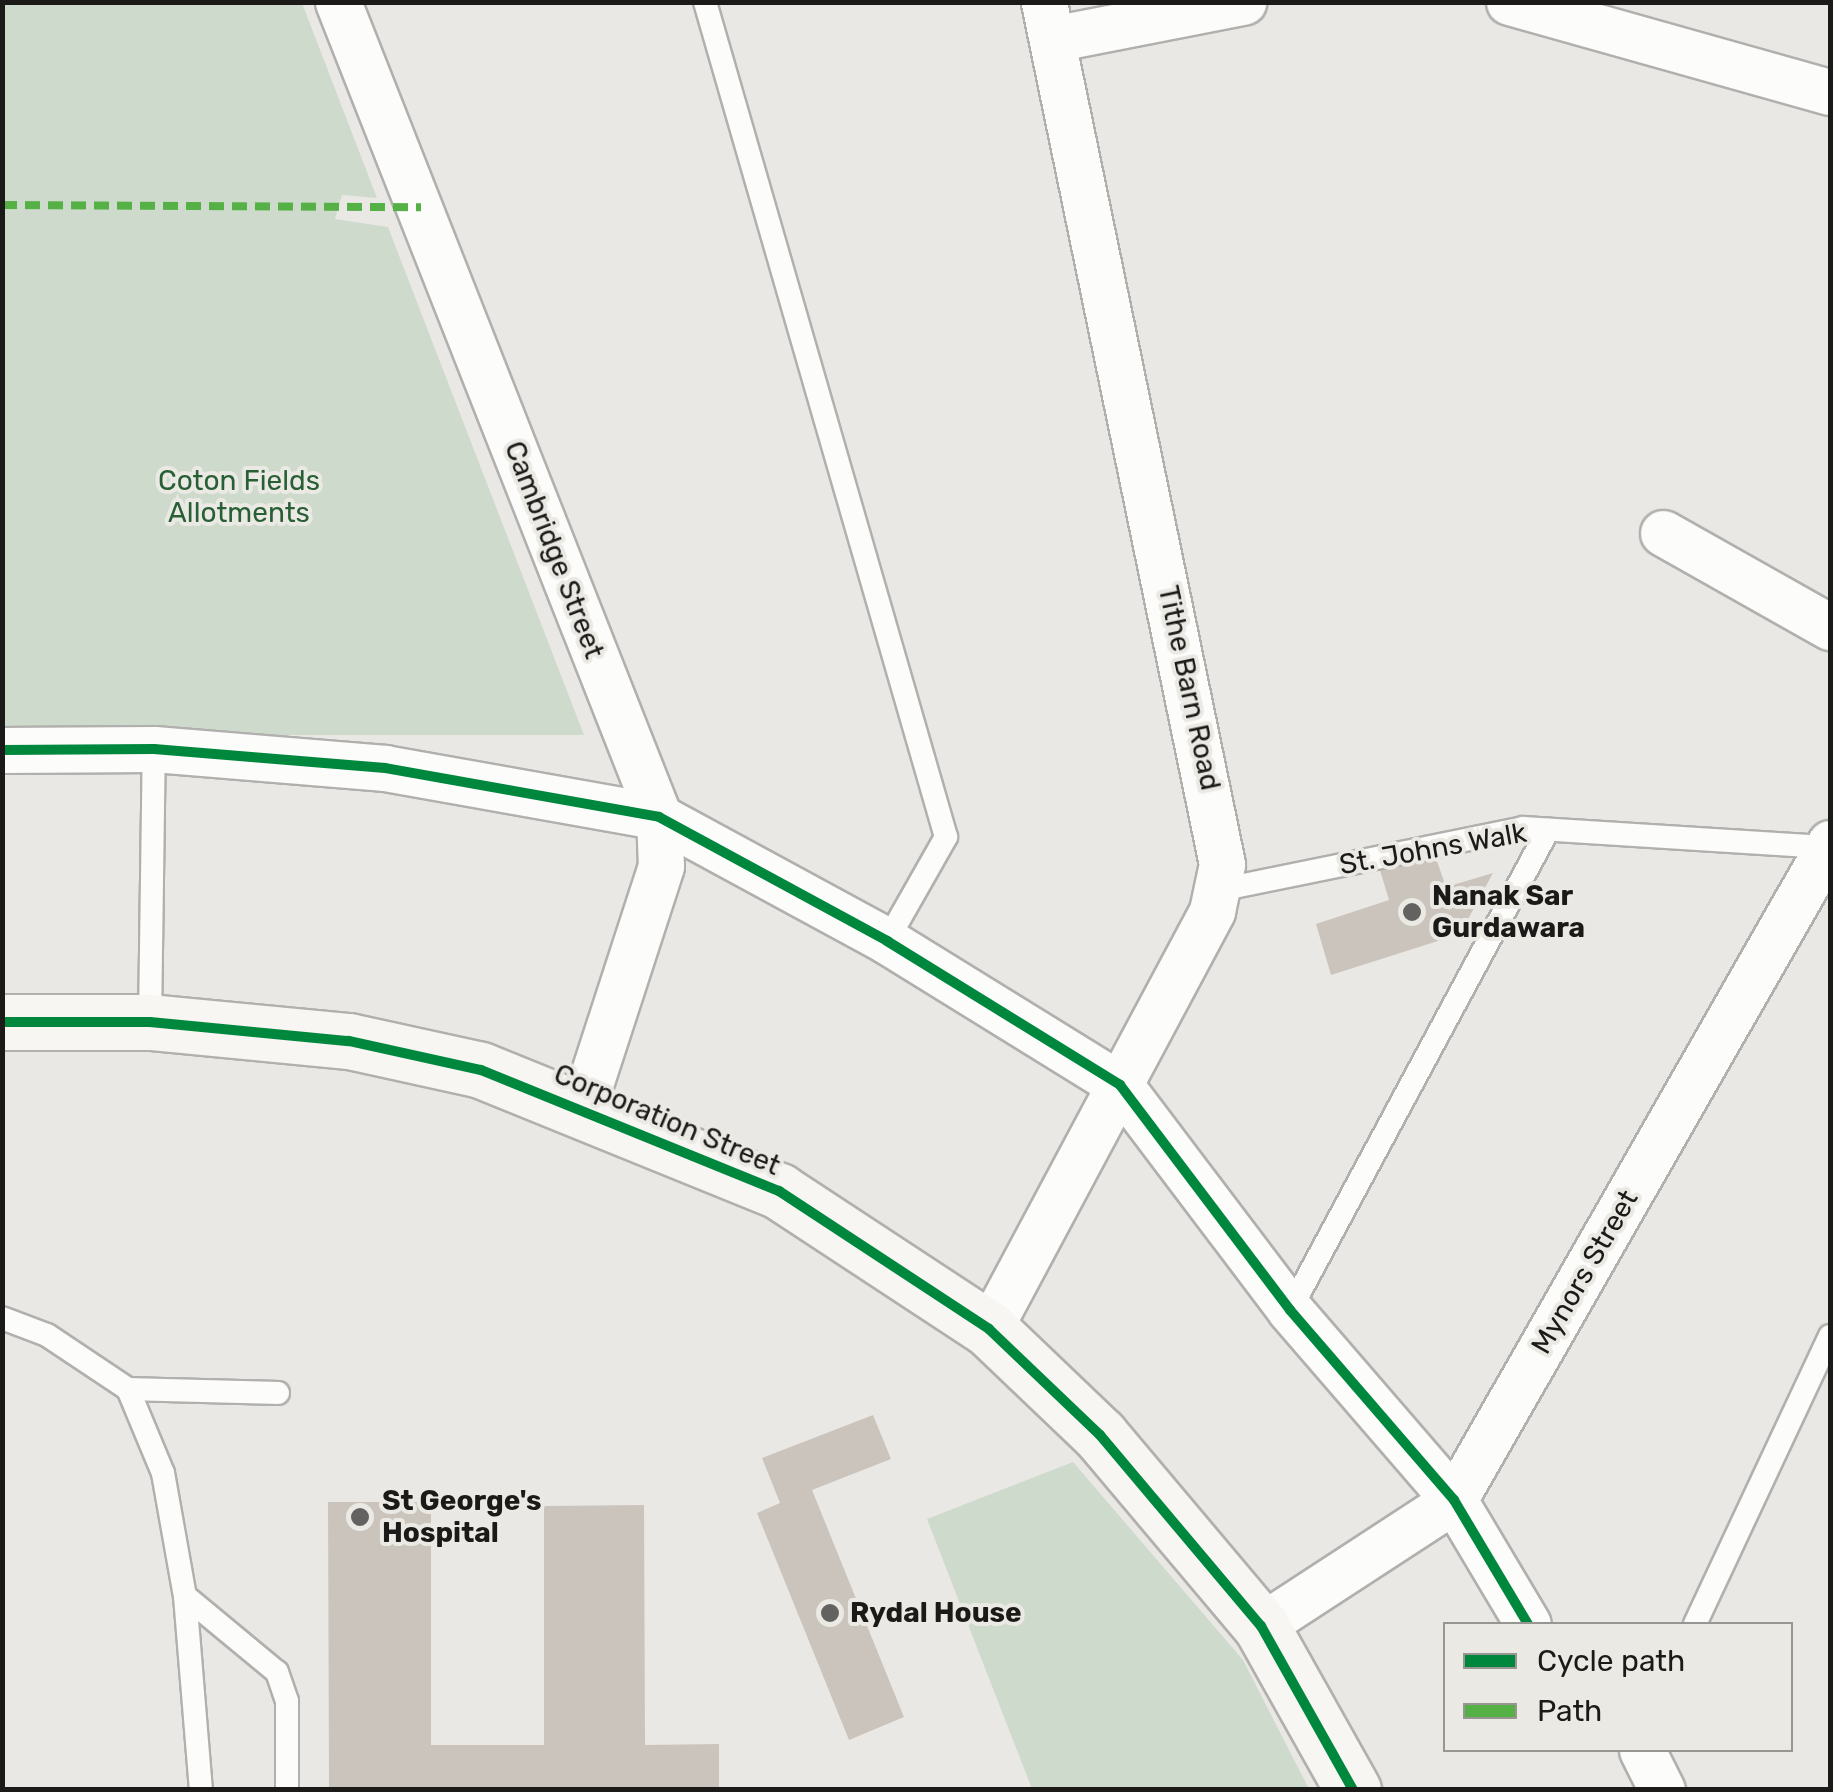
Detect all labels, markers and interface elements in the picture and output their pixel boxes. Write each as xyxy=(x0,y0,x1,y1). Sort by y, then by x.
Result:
street label: Cambridge Street xyxy=(497,437,611,663)
park label: Coton Fields Allotments xyxy=(158,464,320,530)
street label: Tithe Barn Road xyxy=(1151,583,1227,793)
street label: St. Johns Walk xyxy=(1337,816,1529,882)
place label: Nanak Sar Gurdawara xyxy=(1432,879,1585,945)
marker: Nanak Sar Gurdawara xyxy=(1401,901,1423,923)
street label: Corporation Street xyxy=(549,1057,785,1183)
street label: Mynors Street xyxy=(1525,1184,1645,1360)
place label: St George's Hospital xyxy=(382,1484,542,1550)
marker: St George's Hospital xyxy=(347,1504,373,1530)
place label: Rydal House xyxy=(850,1596,1022,1630)
marker: Rydal House xyxy=(819,1602,841,1624)
legend xyxy=(1443,1622,1793,1752)
text: Cycle path xyxy=(1537,1643,1685,1679)
text: Path xyxy=(1537,1693,1602,1729)

